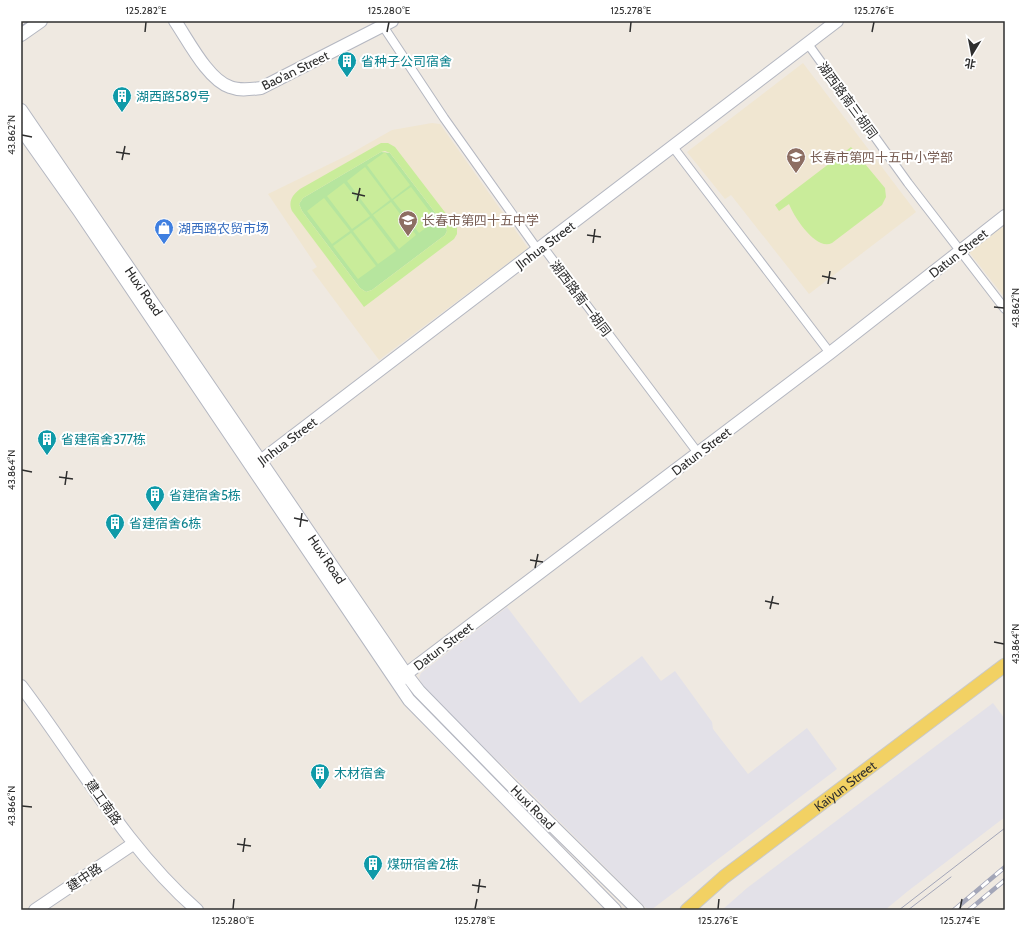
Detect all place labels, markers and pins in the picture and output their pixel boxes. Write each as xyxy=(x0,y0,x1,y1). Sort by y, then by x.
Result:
building icon: 省种子公司宿舍 xyxy=(336,50,358,78)
place label: 省种子公司宿舍 xyxy=(361,53,452,69)
building icon: 湖西路589号 xyxy=(111,85,133,113)
place label: 湖西路589号 xyxy=(136,88,210,104)
school or university icon: 长春市第四十五中小学部 xyxy=(785,146,807,174)
place label: 长春市第四十五中小学部 xyxy=(810,149,953,165)
school or university icon: 长春市第四十五中学 xyxy=(397,209,419,237)
place label: 长春市第四十五中学 xyxy=(422,212,539,228)
shop icon: 湖西路农贸市场 xyxy=(153,217,175,245)
place label: 湖西路农贸市场 xyxy=(178,220,269,236)
building icon: 省建宿舍377栋 xyxy=(36,428,58,456)
place label: 省建宿舍377栋 xyxy=(61,431,146,447)
building icon: 省建宿舍5栋 xyxy=(144,484,166,512)
place label: 省建宿舍5栋 xyxy=(169,487,241,503)
building icon: 省建宿舍6栋 xyxy=(104,512,126,540)
place label: 省建宿舍6栋 xyxy=(129,515,201,531)
building icon: 木材宿舍 xyxy=(309,762,331,790)
place label: 木材宿舍 xyxy=(334,765,386,781)
building icon: 煤研宿舍2栋 xyxy=(362,853,384,881)
place label: 煤研宿舍2栋 xyxy=(387,856,459,872)

